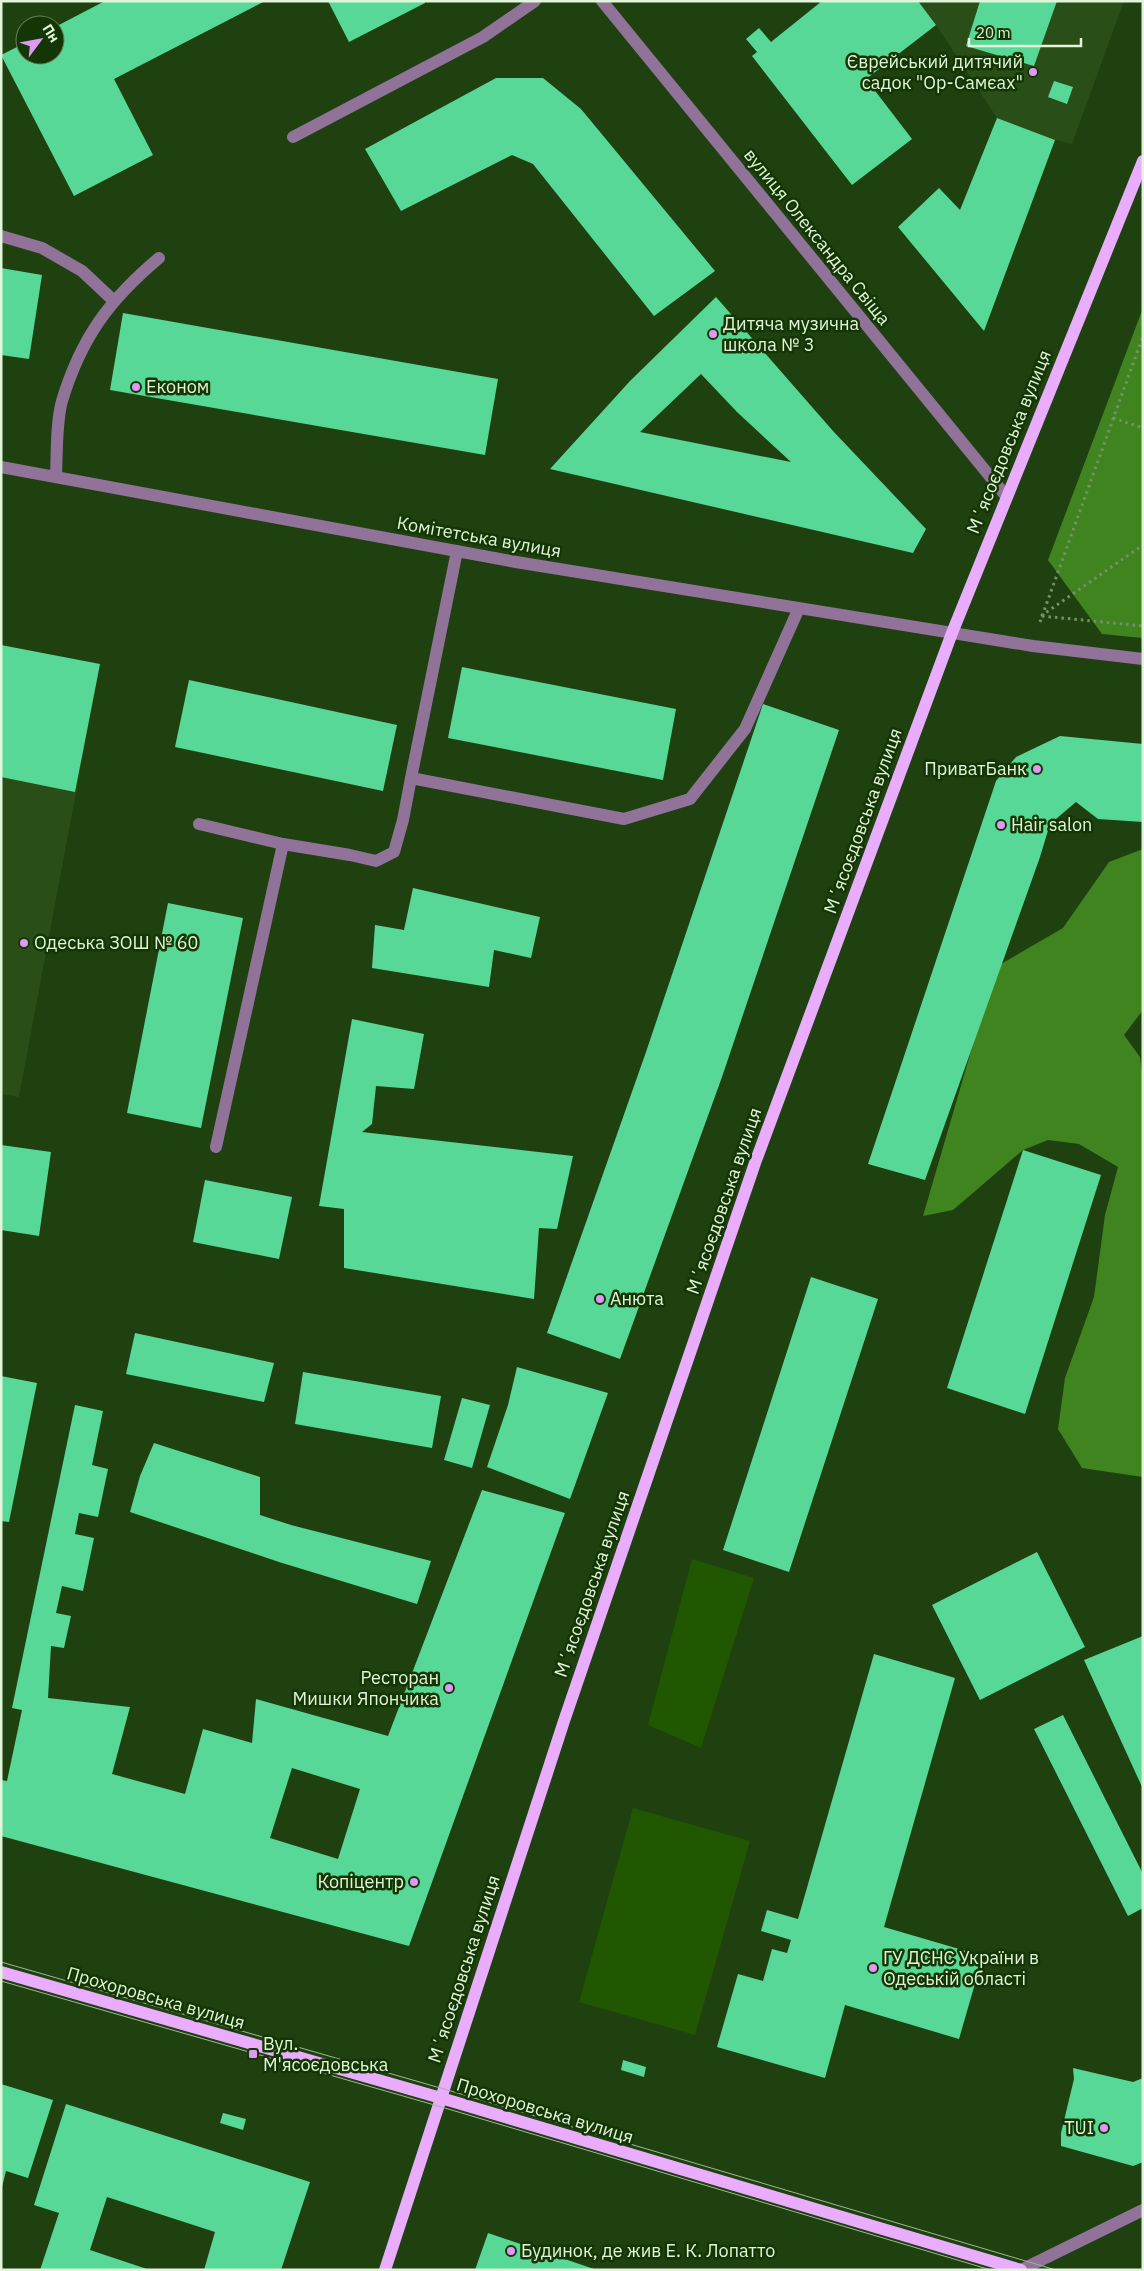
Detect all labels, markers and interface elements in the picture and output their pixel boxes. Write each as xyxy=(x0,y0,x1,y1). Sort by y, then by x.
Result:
north arrow xyxy=(15,15,65,65)
scale bar xyxy=(969,15,1082,47)
text: Пн xyxy=(38,20,64,46)
text: 20 m xyxy=(976,23,1011,42)
place label: Єврейський дитячий садок "Ор-Самєах" xyxy=(847,50,1023,94)
marker: Єврейський дитячий садок "Ор-Самєах" xyxy=(1027,66,1039,78)
street label: вулиця Олександра Свіща xyxy=(739,144,896,330)
place label: Дитяча музична школа № 3 xyxy=(723,312,860,356)
marker: Дитяча музична школа № 3 xyxy=(707,328,719,340)
street label: Мʼясоєдовська вулиця xyxy=(961,347,1056,537)
place label: Економ xyxy=(146,375,209,398)
marker: Економ xyxy=(130,381,142,393)
street label: Комітетська вулиця xyxy=(395,511,563,562)
street label: Мʼясоєдовська вулиця xyxy=(818,725,907,917)
place label: ПриватБанк xyxy=(924,757,1027,780)
marker: ПриватБанк xyxy=(1031,763,1043,775)
place label: Hair salon xyxy=(1011,813,1092,836)
marker: Hair salon xyxy=(995,819,1007,831)
place label: Одеська ЗОШ № 60 xyxy=(34,931,198,954)
marker: Одеська ЗОШ № 60 xyxy=(18,937,30,949)
street label: Мʼясоєдовська вулиця xyxy=(681,1104,766,1297)
place label: Анюта xyxy=(610,1287,664,1310)
marker: Анюта xyxy=(594,1293,606,1305)
street label: Мʼясоєдовська вулиця xyxy=(549,1487,634,1680)
place label: Ресторан Мишки Япончика xyxy=(293,1666,439,1710)
marker: Ресторан Мишки Япончика xyxy=(443,1682,455,1694)
place label: Копіцентр xyxy=(317,1870,404,1893)
street label: Мʼясоєдовська вулиця xyxy=(422,1872,505,2066)
marker: Копіцентр xyxy=(408,1876,420,1888)
place label: ГУ ДСНС України в Одеській області xyxy=(883,1946,1039,1990)
street label: Прохоровська вулиця xyxy=(64,1961,248,2034)
marker: ГУ ДСНС України в Одеській області xyxy=(867,1962,879,1974)
place label: Вул. М'ясоєдовська xyxy=(263,2032,389,2076)
marker: Вул. М'ясоєдовська xyxy=(247,2048,259,2060)
street label: Прохоровська вулиця xyxy=(454,2073,637,2148)
place label: TUI xyxy=(1064,2116,1094,2139)
marker: TUI xyxy=(1098,2122,1110,2134)
place label: Будинок, де жив Е. К. Лопатто xyxy=(521,2239,775,2262)
marker: Будинок, де жив Е. К. Лопатто xyxy=(505,2245,517,2257)

